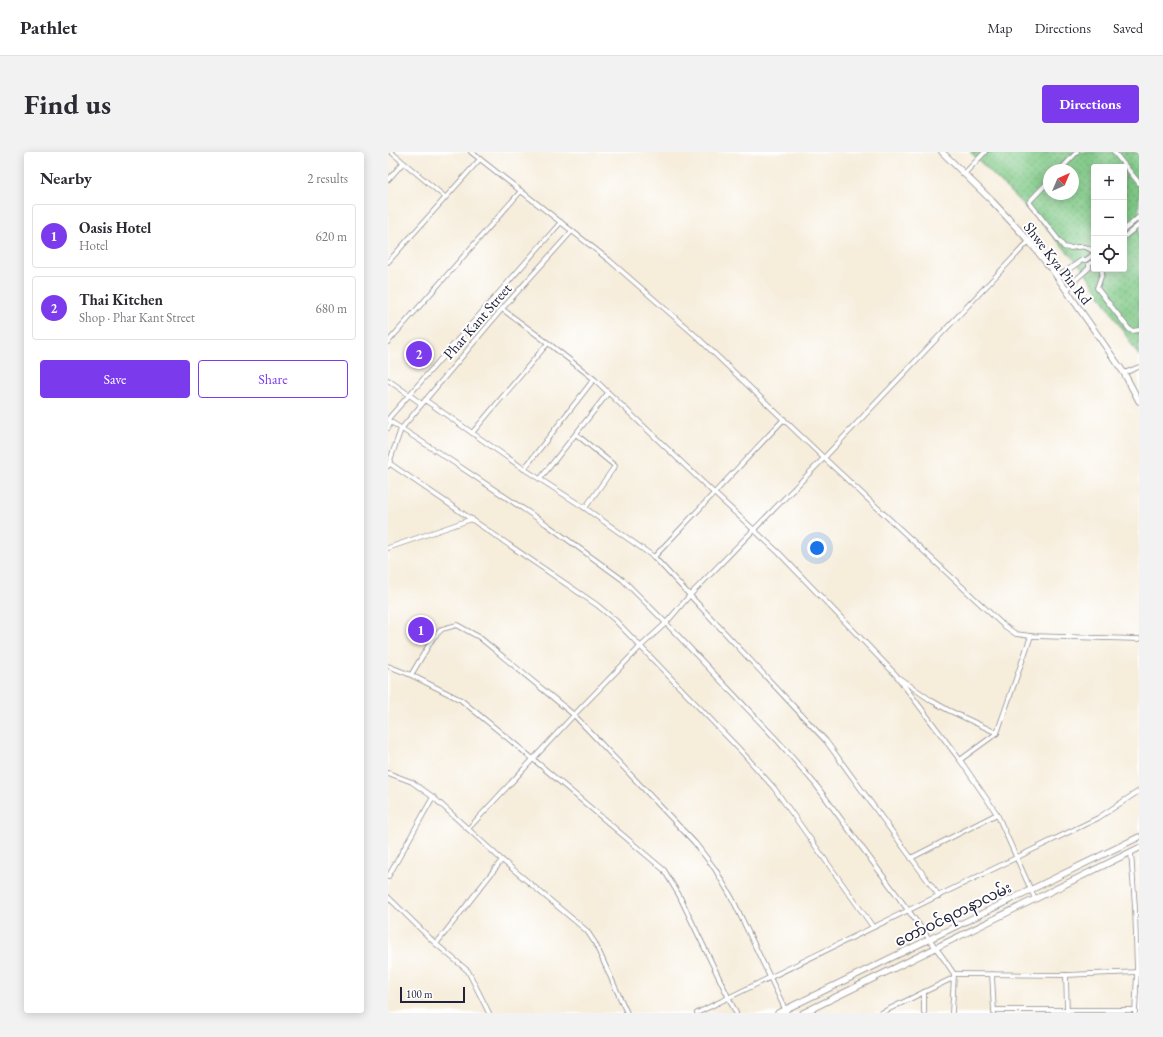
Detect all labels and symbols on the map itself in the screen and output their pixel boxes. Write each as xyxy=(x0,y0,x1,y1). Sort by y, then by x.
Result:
north arrow xyxy=(1043,164,1079,200)
street label: Shwe Kya Pin Rd xyxy=(1020,218,1096,308)
street label: Phar Kant Street xyxy=(439,279,515,363)
pin: 2 xyxy=(406,339,432,369)
your location xyxy=(807,538,827,558)
pin: 1 xyxy=(408,615,434,645)
street label: တော်ဝင်ရတနာလမ်း xyxy=(891,877,1016,953)
scale bar xyxy=(400,985,465,1004)

